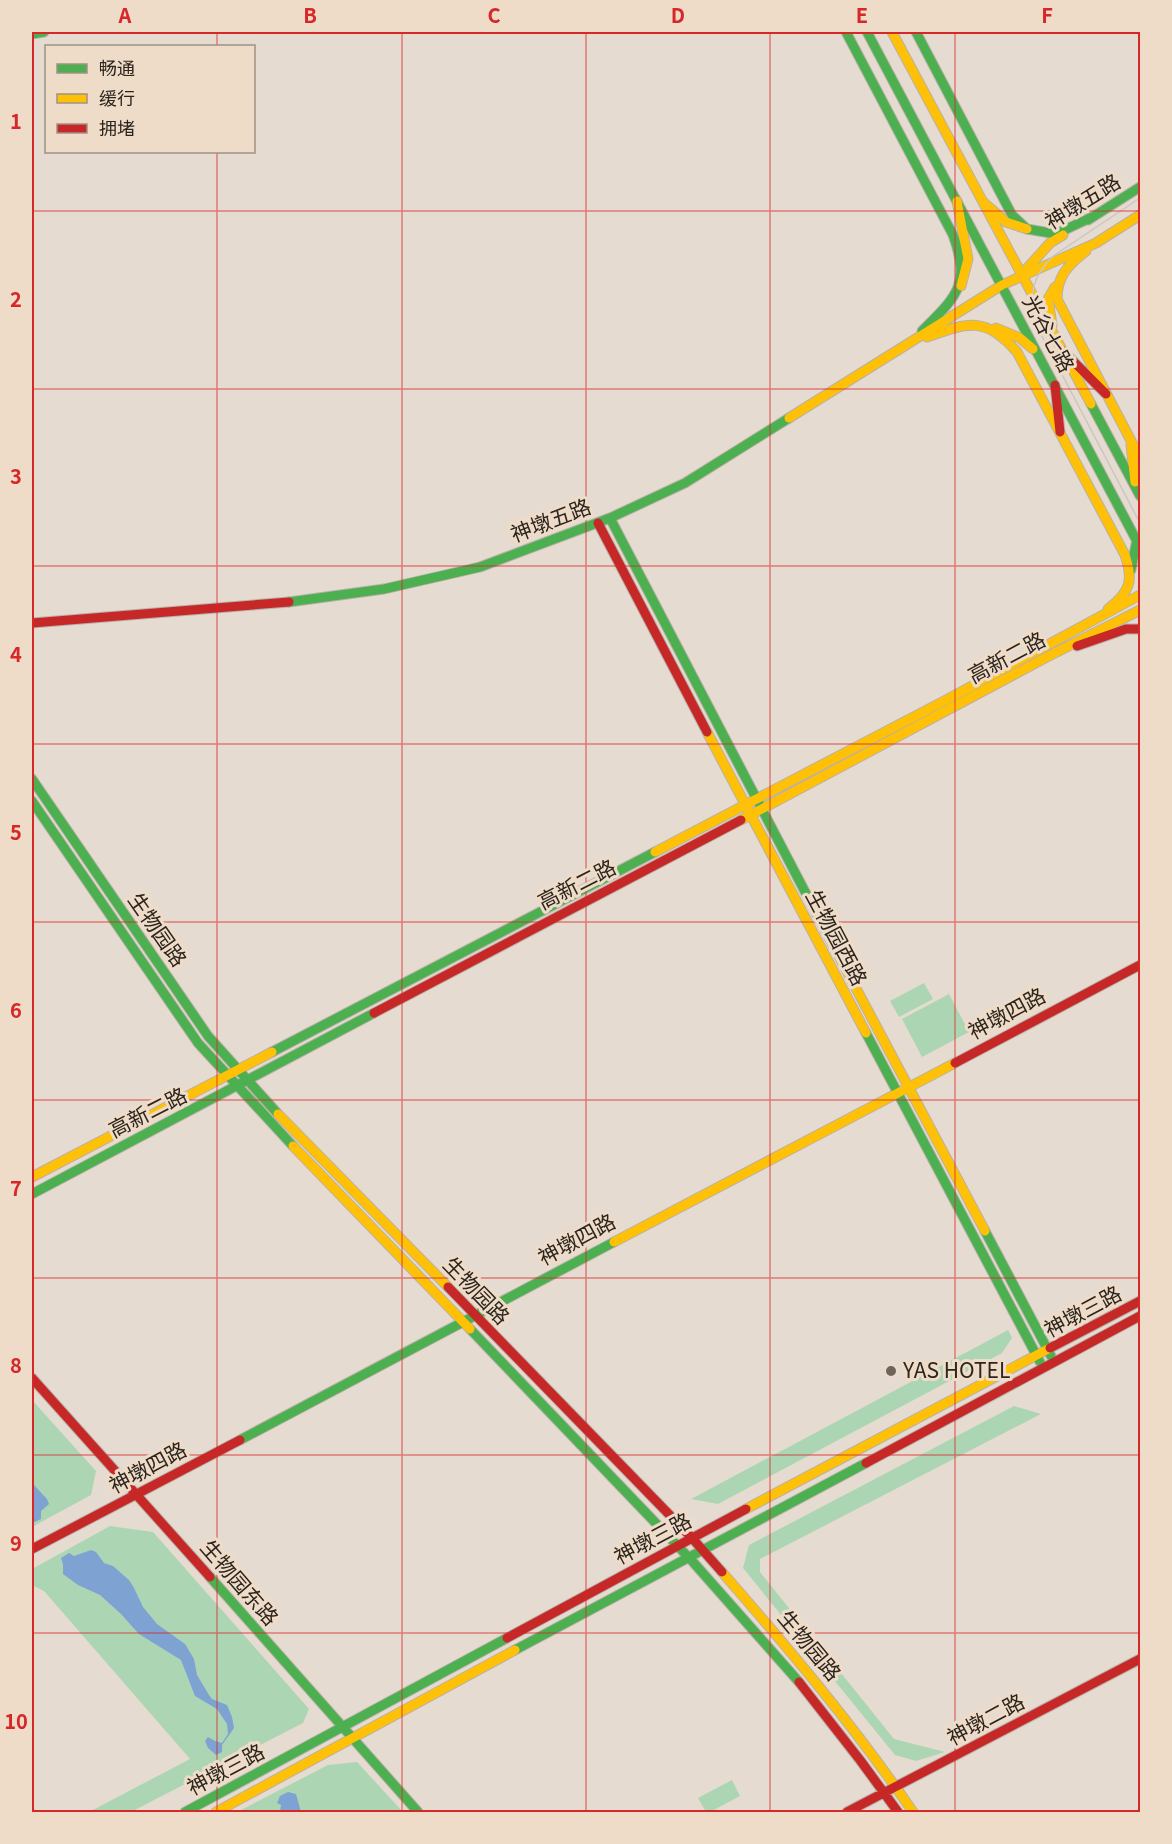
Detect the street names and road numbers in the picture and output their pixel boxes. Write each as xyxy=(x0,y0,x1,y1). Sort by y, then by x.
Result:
street label: 神墩五路 xyxy=(1038,165,1126,235)
street label: 光谷七路 xyxy=(1017,289,1083,377)
street label: 神墩五路 xyxy=(506,490,595,548)
street label: 高新二路 xyxy=(962,623,1050,689)
street label: 高新二路 xyxy=(532,851,620,916)
street label: 生物园西路 xyxy=(800,884,876,990)
street label: 生物园路 xyxy=(122,886,195,972)
street label: 神墩四路 xyxy=(962,979,1050,1045)
street label: 高新二路 xyxy=(103,1079,191,1144)
street label: 神墩四路 xyxy=(532,1205,620,1271)
street label: 生物园路 xyxy=(437,1249,517,1330)
street label: 神墩三路 xyxy=(1038,1277,1126,1343)
street label: 神墩四路 xyxy=(103,1433,191,1499)
street label: 神墩三路 xyxy=(608,1504,696,1570)
street label: 生物园东路 xyxy=(195,1532,286,1631)
street label: 生物园路 xyxy=(772,1603,849,1687)
street label: 神墩二路 xyxy=(941,1685,1029,1751)
street label: 神墩三路 xyxy=(181,1735,269,1801)

